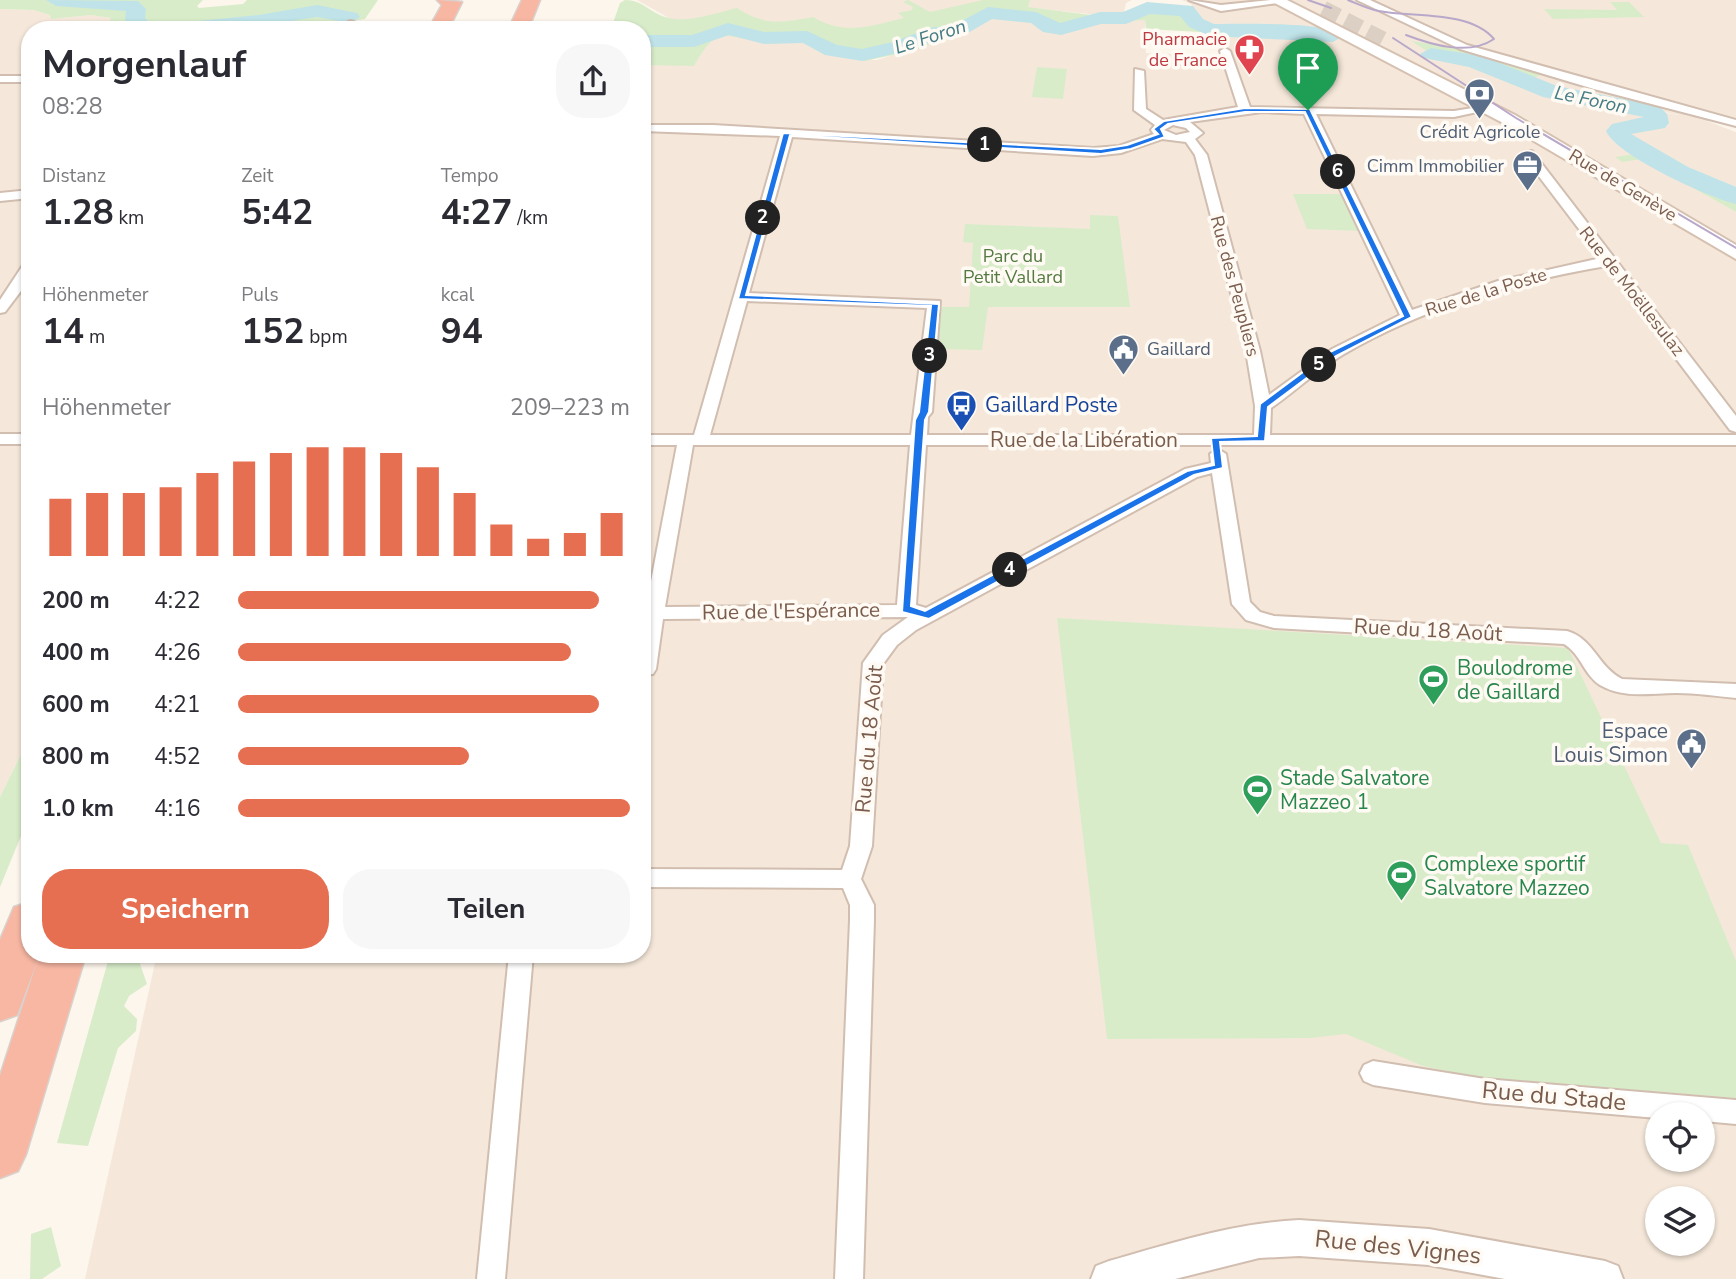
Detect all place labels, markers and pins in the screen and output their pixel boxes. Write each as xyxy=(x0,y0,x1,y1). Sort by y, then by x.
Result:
place label: Pharmacie de France xyxy=(1142,27,1227,72)
pharmacy icon: Pharmacie de France xyxy=(1233,32,1267,76)
pin xyxy=(1278,38,1338,110)
bank icon: Crédit Agricole xyxy=(1463,77,1497,121)
place label: Crédit Agricole xyxy=(1420,120,1540,144)
pin: 1 xyxy=(968,128,1002,162)
office icon: Cimm Immobilier xyxy=(1510,149,1544,193)
pin: 6 xyxy=(1320,154,1356,190)
place label: Cimm Immobilier xyxy=(1367,154,1505,178)
pin: 2 xyxy=(746,200,780,235)
public building icon: Gaillard xyxy=(1107,332,1141,376)
place label: Gaillard xyxy=(1147,337,1211,361)
pin: 3 xyxy=(912,338,948,374)
pin: 5 xyxy=(1302,348,1336,382)
bus stop icon: Gaillard Poste xyxy=(945,388,979,432)
place label: Gaillard Poste xyxy=(985,391,1118,419)
pin: 4 xyxy=(992,552,1028,588)
place label: Boulodrome de Gaillard xyxy=(1457,654,1573,706)
sports icon: Boulodrome de Gaillard xyxy=(1417,663,1451,707)
place label: Espace Louis Simon xyxy=(1554,717,1668,769)
public building icon: Espace Louis Simon xyxy=(1674,726,1708,770)
place label: Stade Salvatore Mazzeo 1 xyxy=(1280,764,1429,816)
sports icon: Stade Salvatore Mazzeo 1 xyxy=(1240,773,1274,817)
place label: Complexe sportif Salvatore Mazzeo xyxy=(1424,850,1590,902)
sports icon: Complexe sportif Salvatore Mazzeo xyxy=(1384,859,1418,903)

